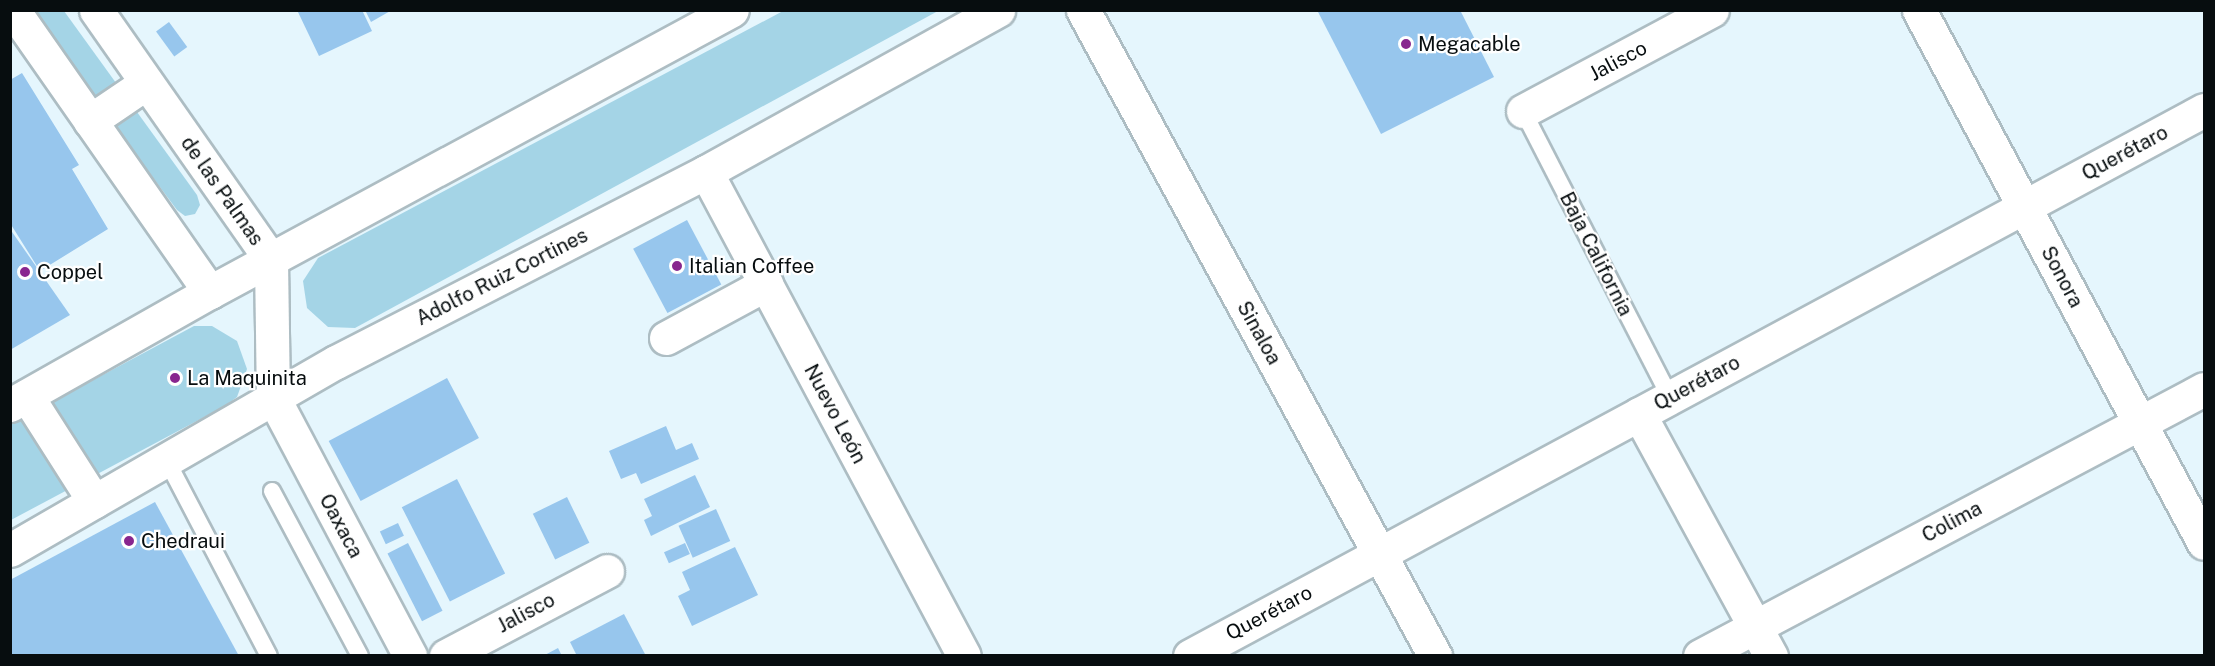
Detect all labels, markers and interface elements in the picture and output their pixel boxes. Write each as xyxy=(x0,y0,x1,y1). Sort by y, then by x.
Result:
place label: Megacable xyxy=(1418,32,1521,56)
street label: Jalisco xyxy=(1585,36,1651,86)
marker: Megacable xyxy=(1399,37,1413,51)
street label: Querétaro xyxy=(2078,120,2172,186)
street label: de las Palmas xyxy=(175,132,269,250)
street label: Baja California xyxy=(1555,188,1637,320)
street label: Adolfo Ruiz Cortines xyxy=(412,223,592,331)
street label: Sonora xyxy=(2036,242,2088,312)
place label: Italian Coffee xyxy=(689,254,814,278)
marker: Italian Coffee xyxy=(670,259,684,273)
place label: Coppel xyxy=(37,260,103,284)
marker: Coppel xyxy=(18,265,32,279)
street label: Sinaloa xyxy=(1232,297,1286,369)
street label: Querétaro xyxy=(1650,350,1744,416)
street label: Nuevo León xyxy=(799,360,871,468)
place label: La Maquinita xyxy=(187,366,307,390)
marker: La Maquinita xyxy=(168,371,182,385)
street label: Oaxaca xyxy=(314,490,368,562)
street label: Colima xyxy=(1918,496,1986,548)
place label: Chedraui xyxy=(141,529,225,553)
marker: Chedraui xyxy=(122,534,136,548)
street label: Querétaro xyxy=(1222,580,1316,646)
street label: Jalisco xyxy=(493,588,559,638)

